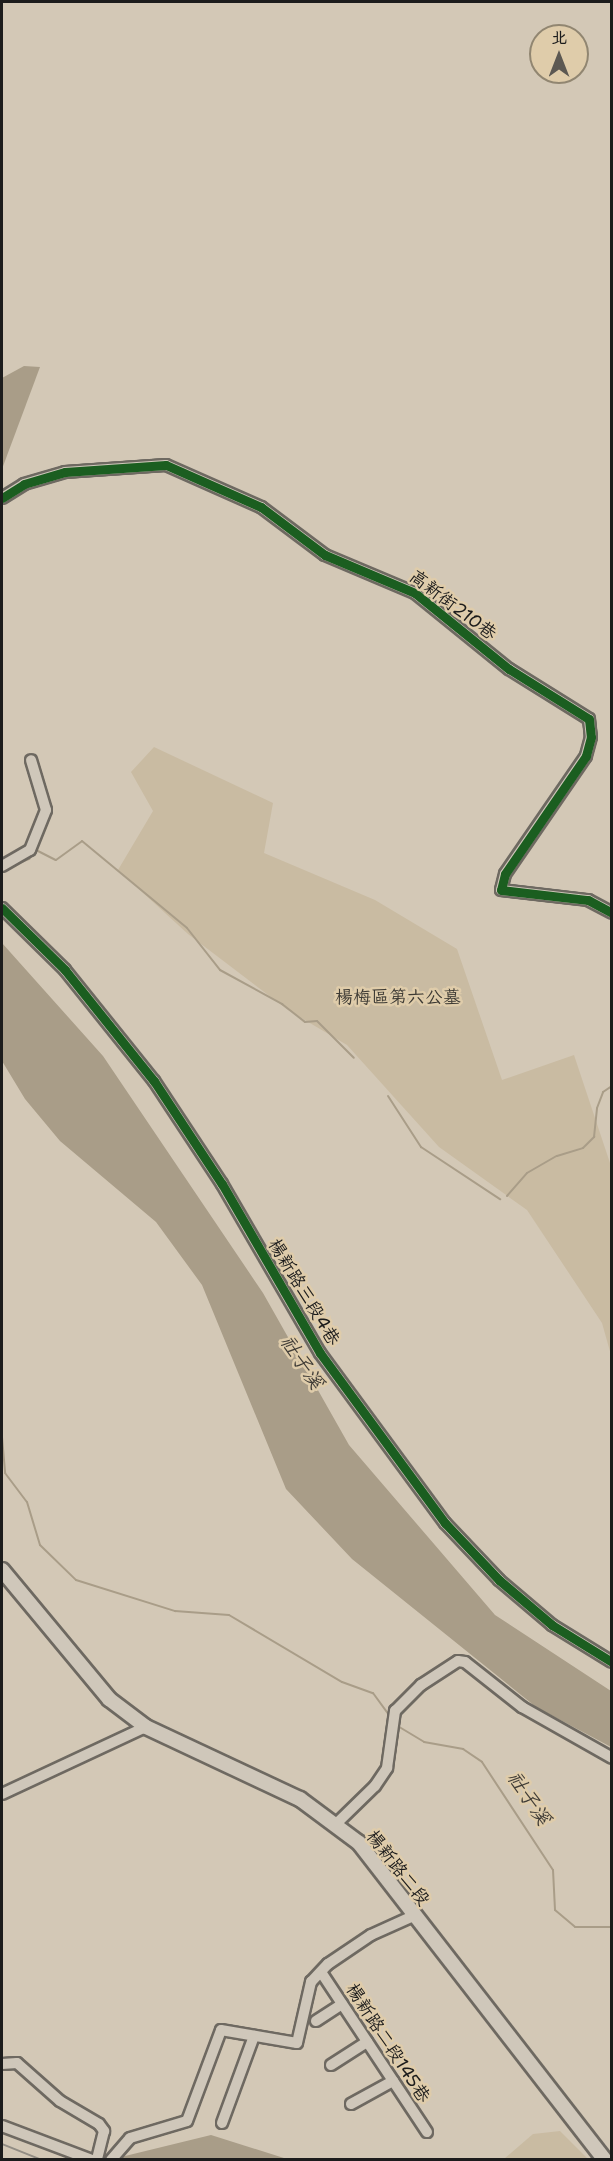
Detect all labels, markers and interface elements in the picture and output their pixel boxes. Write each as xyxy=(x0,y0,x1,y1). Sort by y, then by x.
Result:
north arrow xyxy=(529,24,589,84)
text: 北 xyxy=(551,27,567,48)
street label: 高新街210巷 xyxy=(405,565,501,645)
park label: 楊梅區第六公墓 xyxy=(335,986,461,1008)
street label: 楊新路三段4巷 xyxy=(264,1235,344,1349)
water label: 社子溪 xyxy=(275,1330,329,1394)
water label: 社子溪 xyxy=(502,1766,556,1830)
street label: 楊新路二段 xyxy=(362,1826,434,1910)
street label: 楊新路二段145巷 xyxy=(341,1979,435,2107)

